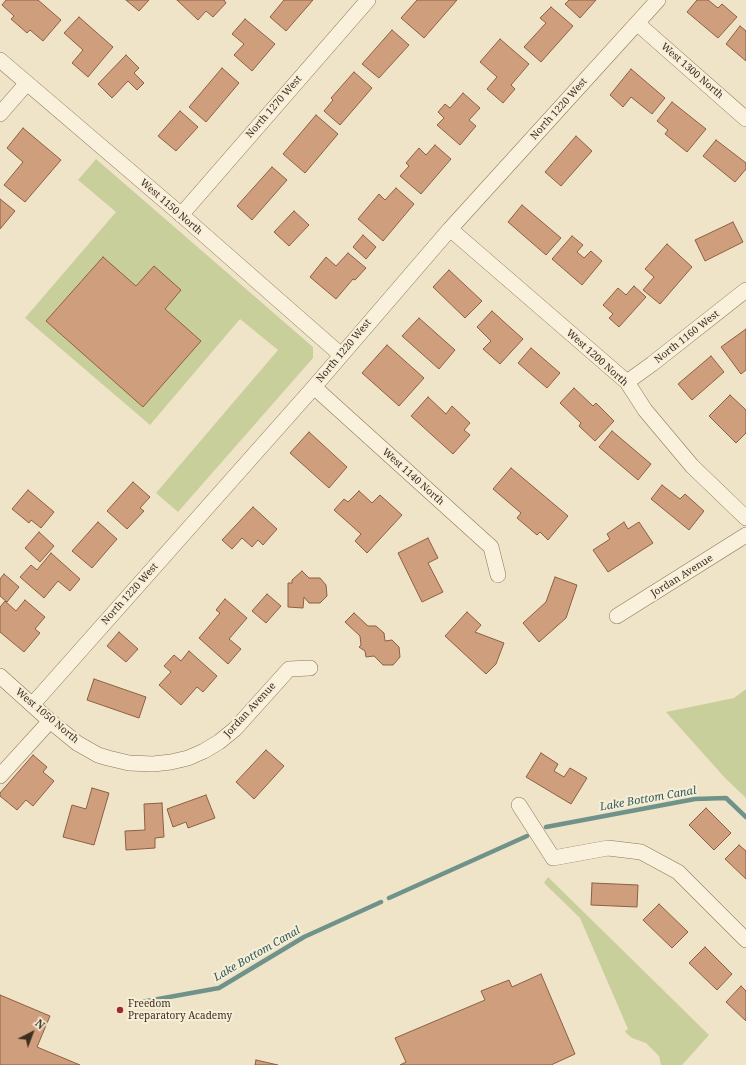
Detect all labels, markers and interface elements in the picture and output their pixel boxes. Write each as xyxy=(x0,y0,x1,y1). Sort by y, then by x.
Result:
street label: West 1300 North xyxy=(658,41,726,101)
street label: North 1270 West xyxy=(244,73,304,141)
street label: North 1220 West xyxy=(528,76,590,142)
street label: West 1150 North xyxy=(137,177,205,237)
street label: North 1160 West xyxy=(652,308,722,366)
street label: North 1220 West xyxy=(314,317,374,385)
street label: West 1200 North xyxy=(564,327,630,389)
street label: West 1140 North xyxy=(380,446,446,508)
street label: Jordan Avenue xyxy=(649,552,715,600)
street label: North 1220 West xyxy=(99,561,161,627)
street label: Jordan Avenue xyxy=(222,680,278,740)
street label: West 1050 North xyxy=(13,686,81,746)
water label: Lake Bottom Canal xyxy=(599,784,697,814)
water label: Lake Bottom Canal xyxy=(211,924,303,984)
place label: Freedom Preparatory Academy xyxy=(128,998,232,1022)
marker: Freedom Preparatory Academy xyxy=(115,1005,125,1015)
north arrow xyxy=(12,1013,52,1053)
text: N xyxy=(32,1015,49,1032)

